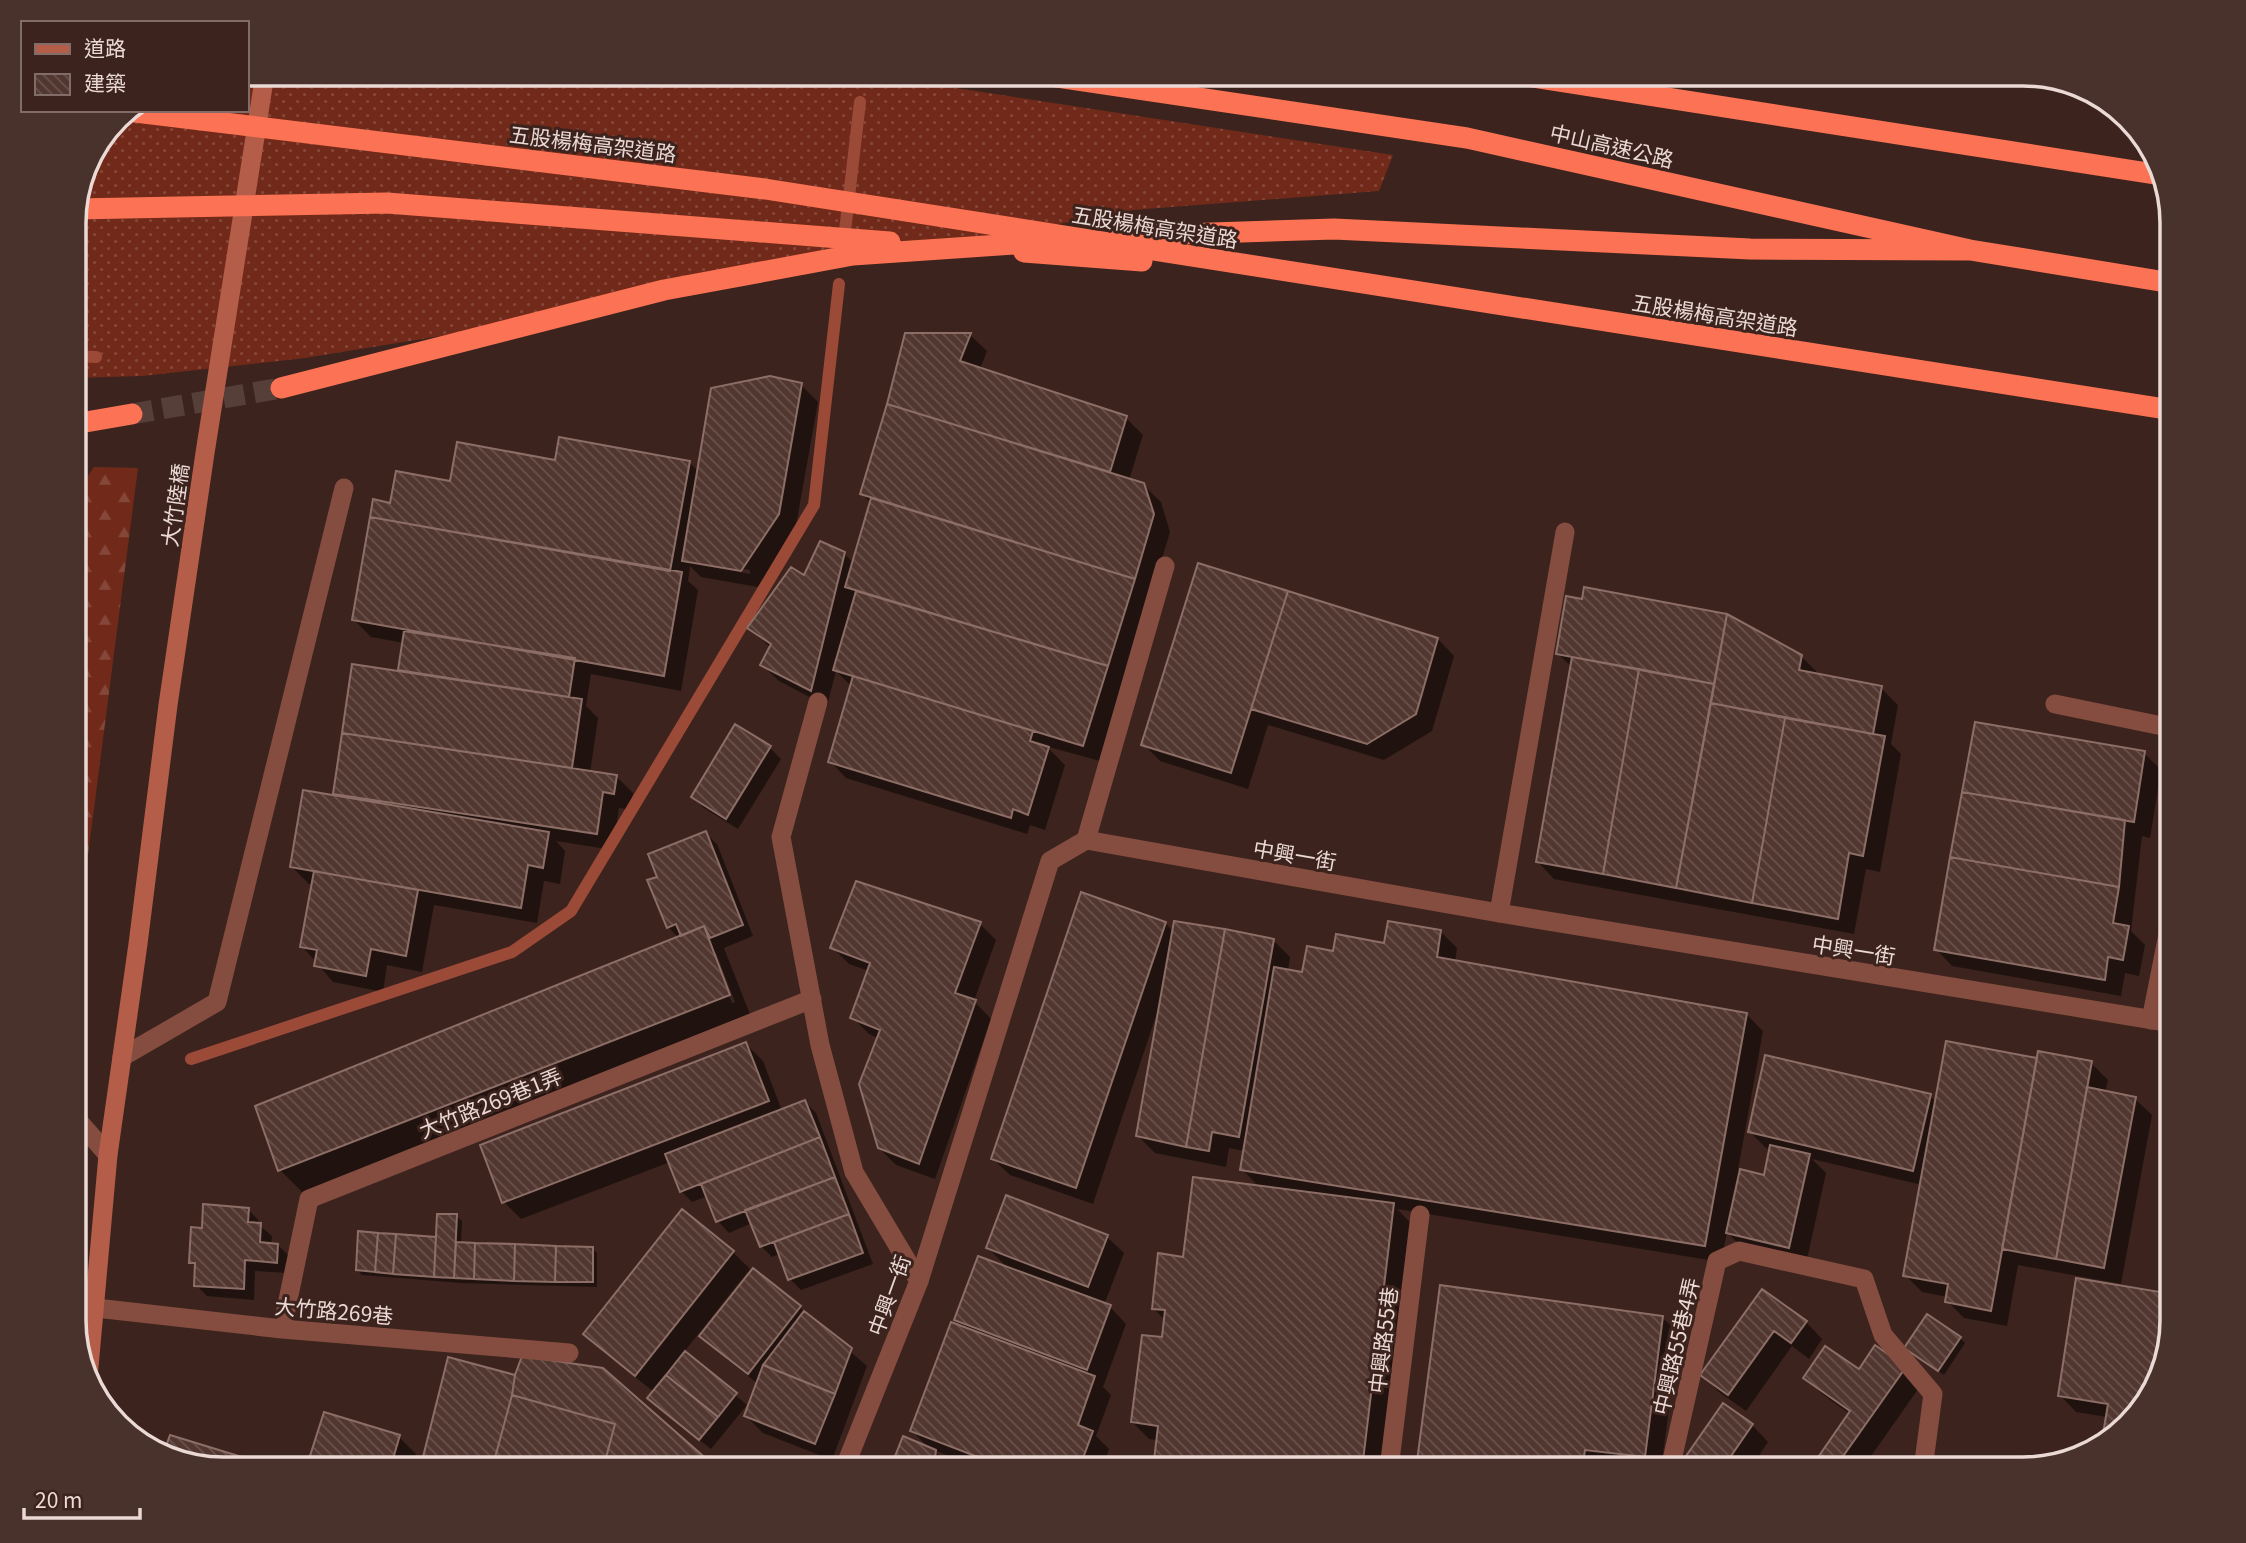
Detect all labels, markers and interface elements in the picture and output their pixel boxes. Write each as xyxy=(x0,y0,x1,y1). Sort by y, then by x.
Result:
legend xyxy=(21,21,248,112)
text: 道路 xyxy=(84,32,126,62)
text: 建築 xyxy=(84,67,126,97)
street label: 中山高速公路 xyxy=(1547,116,1677,174)
street label: 五股楊梅高架道路 xyxy=(508,118,678,168)
street label: 五股楊梅高架道路 xyxy=(1070,198,1240,254)
street label: 五股楊梅高架道路 xyxy=(1630,286,1800,342)
street label: 大竹陸橋 xyxy=(153,461,195,549)
street label: 中興一街 xyxy=(1251,832,1339,876)
street label: 中興一街 xyxy=(1810,928,1898,970)
street label: 大竹路269巷1弄 xyxy=(414,1060,566,1144)
street label: 中興一街 xyxy=(860,1250,916,1340)
street label: 中興路55巷4弄 xyxy=(1645,1274,1705,1418)
street label: 中興路55巷 xyxy=(1361,1285,1403,1395)
street label: 大竹路269巷 xyxy=(273,1290,395,1330)
scale bar xyxy=(24,1476,140,1520)
text: 20 m xyxy=(35,1484,82,1514)

